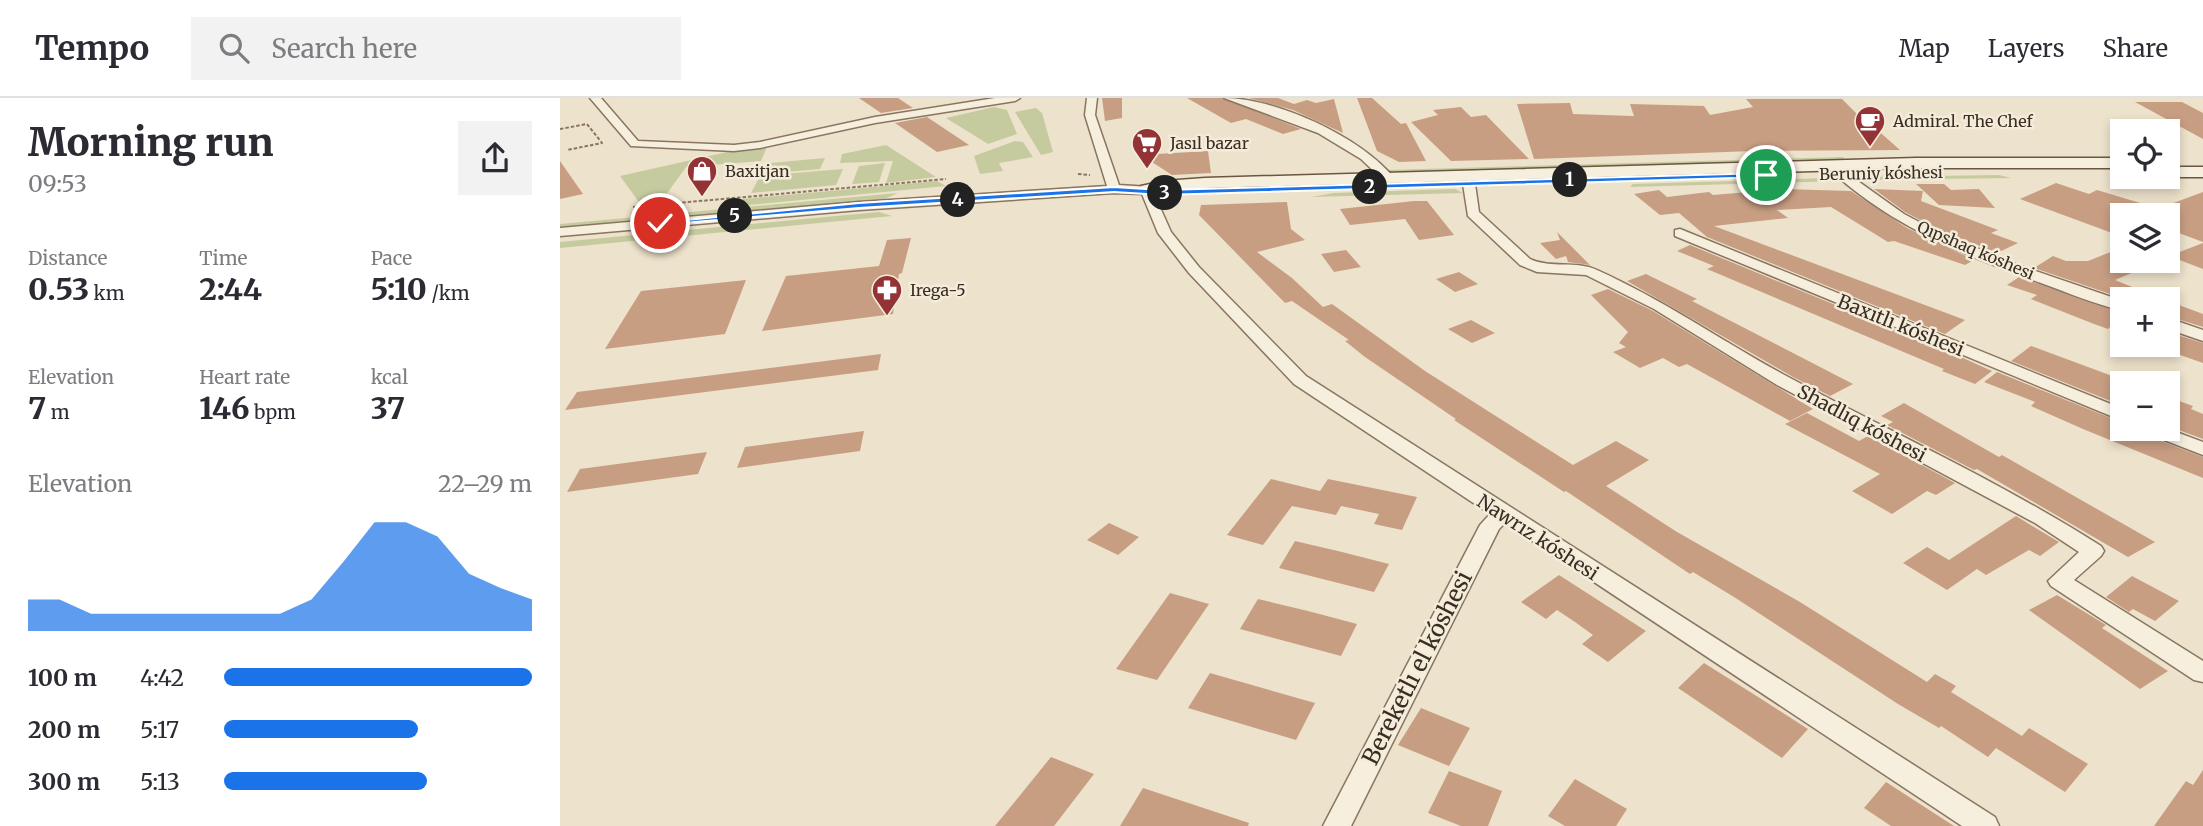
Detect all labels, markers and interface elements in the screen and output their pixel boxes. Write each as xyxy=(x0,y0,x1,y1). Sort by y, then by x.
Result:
search box xyxy=(191,17,681,80)
text: Tempo xyxy=(35,28,149,69)
icon: search xyxy=(215,29,253,67)
text: Search here xyxy=(271,32,417,65)
text: Map xyxy=(1899,33,1950,64)
text: Layers xyxy=(1988,33,2064,64)
text: Share xyxy=(2102,33,2168,64)
cafe icon: Admiral. The Chef xyxy=(1853,104,1887,148)
place label: Admiral. The Chef xyxy=(1892,111,2033,131)
text: Morning run xyxy=(28,119,274,166)
map controls xyxy=(2110,119,2180,441)
button: locate xyxy=(2110,119,2180,189)
button: share xyxy=(458,121,532,195)
supermarket icon: Jasıl bazar xyxy=(1130,126,1164,170)
place label: Jasıl bazar xyxy=(1169,133,1249,153)
pin xyxy=(1736,145,1796,205)
shop icon: Baxitjan xyxy=(685,154,719,198)
icon: arrive xyxy=(1747,156,1785,194)
place label: Baxitjan xyxy=(725,161,790,181)
pin: 1 xyxy=(1552,162,1588,198)
street label: Beruniy kóshesi xyxy=(1819,162,1943,184)
text: 1 xyxy=(1565,167,1574,191)
text: 09:53 xyxy=(28,169,87,198)
pin: 2 xyxy=(1352,170,1388,204)
text: 2 xyxy=(1364,174,1375,198)
pin: 3 xyxy=(1148,176,1182,210)
text: 3 xyxy=(1159,180,1170,204)
pin: 4 xyxy=(940,182,976,217)
text: 4 xyxy=(951,187,964,211)
pin xyxy=(630,193,690,253)
pin: 5 xyxy=(718,198,752,234)
text: 5 xyxy=(729,203,740,227)
button: layers xyxy=(2110,203,2180,273)
icon: check xyxy=(641,204,679,242)
street label: Qıpshaq kóshesi xyxy=(1915,216,2037,284)
text: Distance xyxy=(28,246,107,270)
text: Time xyxy=(199,246,248,270)
text: Pace xyxy=(371,246,412,270)
text: 0.53 xyxy=(28,270,89,308)
text: 2:44 xyxy=(199,270,262,308)
text: 5:10 xyxy=(371,270,427,308)
pharmacy icon: Irega-5 xyxy=(870,273,904,317)
place label: Irega-5 xyxy=(910,280,966,300)
text: km xyxy=(89,281,125,305)
text: /km xyxy=(427,281,470,305)
button: + xyxy=(2110,287,2180,357)
street label: Baxıtlı kóshesi xyxy=(1834,289,1968,361)
text: Elevation xyxy=(28,365,114,389)
text: Heart rate xyxy=(199,365,290,389)
text: kcal xyxy=(371,365,408,389)
button: − xyxy=(2110,371,2180,441)
street label: Shadlıq kóshesi xyxy=(1793,379,1931,467)
text: 7 xyxy=(28,389,46,427)
text: 146 xyxy=(199,389,249,427)
text: 37 xyxy=(371,389,405,427)
text: m xyxy=(46,400,70,424)
text: bpm xyxy=(249,400,296,424)
text: Elevation xyxy=(28,469,132,498)
text: 22–29 m xyxy=(438,469,532,498)
street label: Nawrız kóshesi xyxy=(1473,489,1603,585)
street label: Bereketlı el kóshesi xyxy=(1355,566,1478,770)
text: 100 m xyxy=(28,663,97,692)
text: 4:42 xyxy=(140,663,184,692)
text: 200 m xyxy=(28,715,100,744)
text: 5:17 xyxy=(140,715,179,744)
text: 300 m xyxy=(28,767,100,796)
text: 5:13 xyxy=(140,767,180,796)

